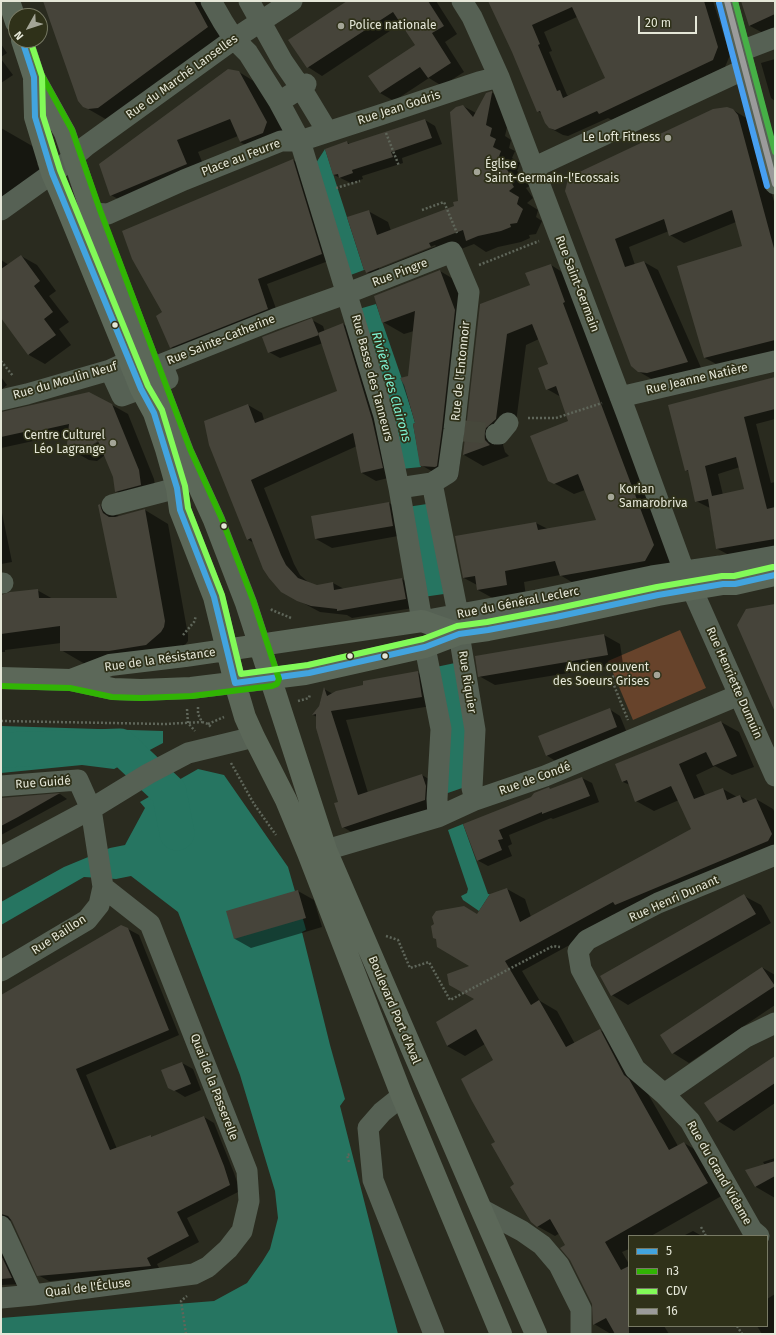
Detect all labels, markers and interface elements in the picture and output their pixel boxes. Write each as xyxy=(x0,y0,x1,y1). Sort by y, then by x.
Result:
north arrow xyxy=(8,8,48,48)
scale bar xyxy=(640,8,699,34)
text: 20 m xyxy=(645,16,671,30)
place label: Police nationale xyxy=(349,19,436,33)
marker: Police nationale xyxy=(336,21,346,31)
text: N xyxy=(12,28,26,42)
street label: Rue du Marché Lanselles xyxy=(123,32,241,122)
street label: Rue Jean Godris xyxy=(356,88,442,128)
place label: Le Loft Fitness xyxy=(583,131,660,145)
marker: Le Loft Fitness xyxy=(663,133,673,143)
street label: Place au Feurre xyxy=(200,136,282,180)
place label: Église Saint-Germain-l'Ecossais xyxy=(485,158,619,186)
marker: Église Saint-Germain-l'Ecossais xyxy=(472,167,482,177)
street label: Rue Saint-Germain xyxy=(552,234,602,334)
street label: Rue Pingre xyxy=(370,256,430,290)
street label: Rue Sainte-Catherine xyxy=(165,312,277,368)
street label: Rue Basse des Tanneurs xyxy=(348,313,396,443)
unlabelled marker xyxy=(110,320,120,330)
street label: Rue de l'Entonnoir xyxy=(449,320,473,422)
water label: Rivière des Clairons xyxy=(368,330,414,444)
street label: Rue du Moulin Neuf xyxy=(11,359,119,403)
street label: Rue Jeanne Natière xyxy=(645,360,749,398)
place label: Centre Culturel Léo Lagrange xyxy=(24,429,105,457)
marker: Centre Culturel Léo Lagrange xyxy=(108,438,118,448)
place label: Korian Samarobriva xyxy=(619,483,688,511)
marker: Korian Samarobriva xyxy=(606,492,616,502)
unlabelled marker xyxy=(219,521,229,531)
street label: Rue du Général Leclerc xyxy=(456,584,580,622)
street label: Rue Henriette Dumuin xyxy=(703,625,765,741)
street label: Rue de la Résistance xyxy=(104,645,216,675)
street label: Rue Riquier xyxy=(455,650,479,714)
unlabelled marker xyxy=(345,651,355,661)
unlabelled marker xyxy=(380,651,390,661)
place label: Ancien couvent des Soeurs Grises xyxy=(553,661,649,689)
marker: Ancien couvent des Soeurs Grises xyxy=(652,670,662,680)
street label: Rue de Condé xyxy=(497,759,573,799)
street label: Rue Guidé xyxy=(15,774,71,792)
street label: Rue Henri Dunant xyxy=(627,873,721,925)
street label: Rue Baillon xyxy=(29,912,89,958)
street label: Boulevard Port d'Aval xyxy=(365,954,423,1066)
street label: Quai de la Passerelle xyxy=(187,1032,241,1142)
street label: Rue du Grand Vidame xyxy=(683,1118,755,1228)
legend xyxy=(628,1235,768,1327)
text: 5 xyxy=(666,1244,672,1258)
text: n3 xyxy=(666,1264,679,1278)
street label: Quai de l'Écluse xyxy=(45,1276,131,1300)
text: CDV xyxy=(666,1284,687,1298)
text: 16 xyxy=(666,1304,678,1318)

